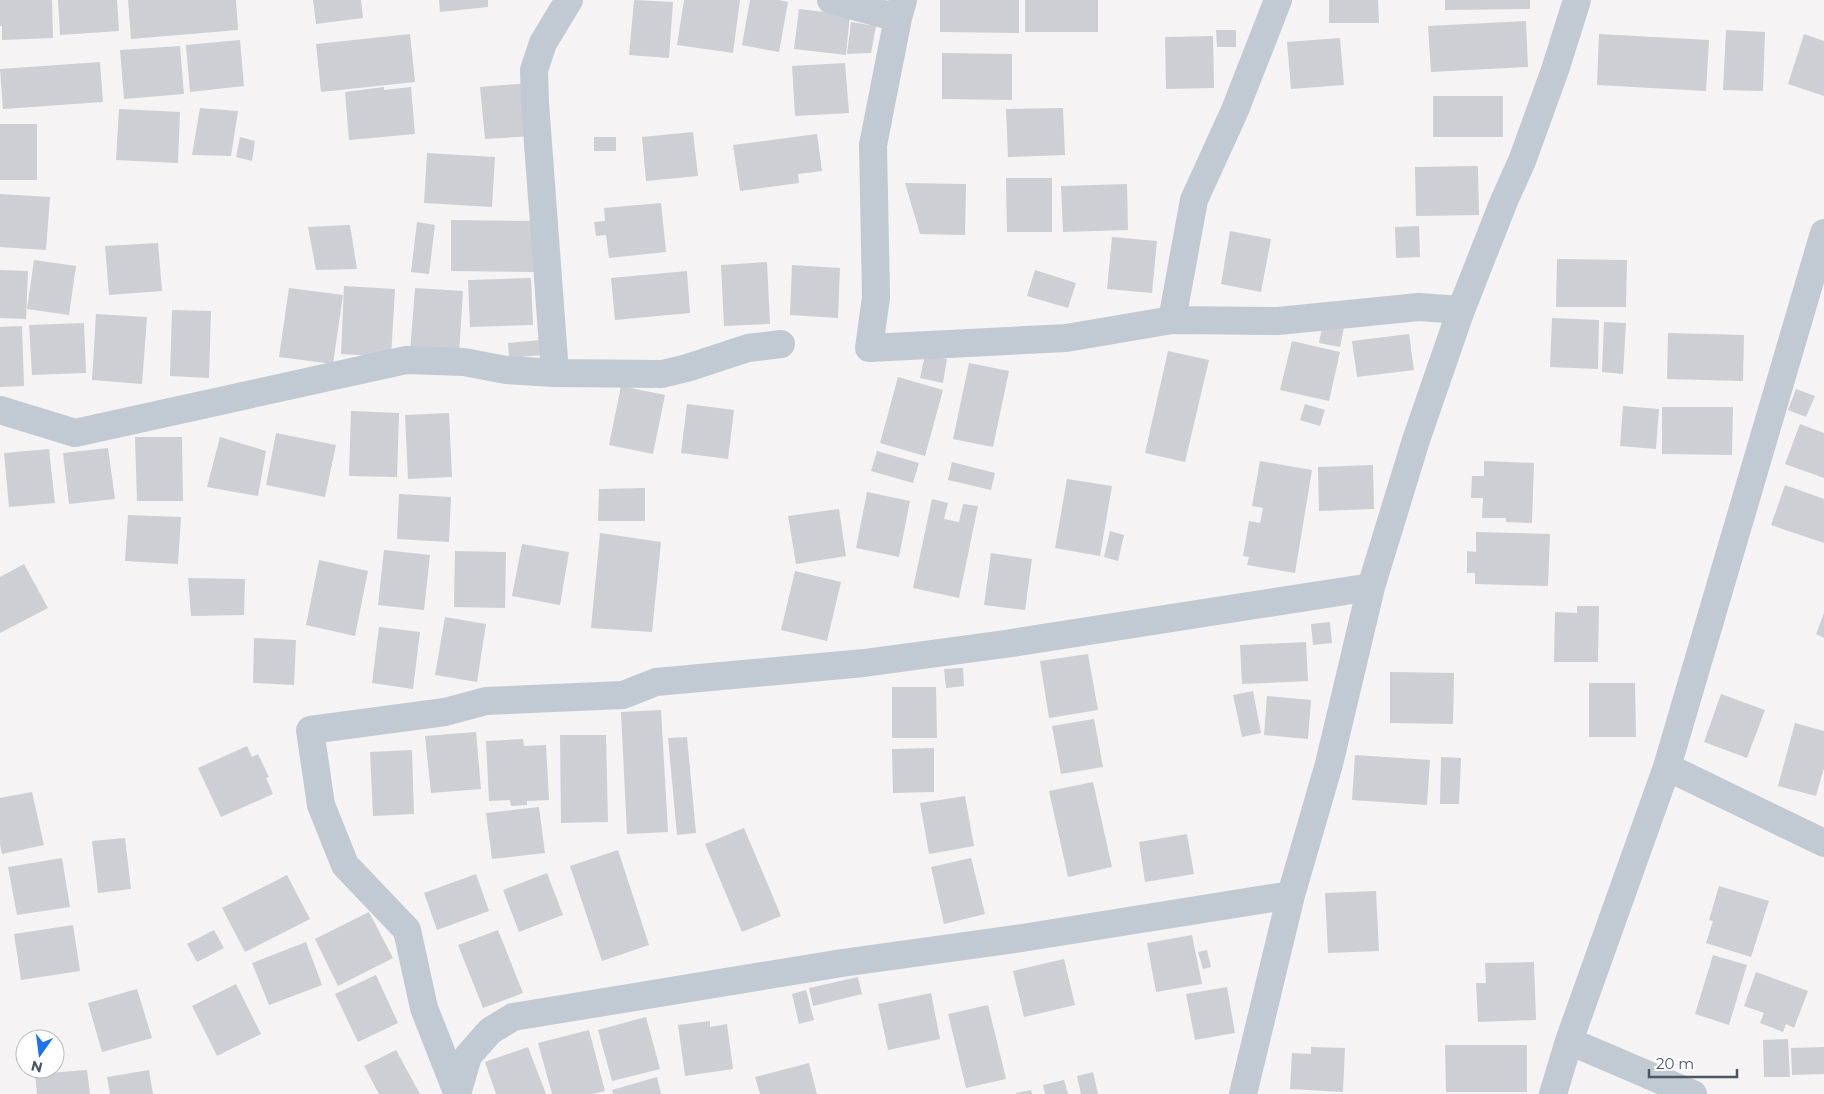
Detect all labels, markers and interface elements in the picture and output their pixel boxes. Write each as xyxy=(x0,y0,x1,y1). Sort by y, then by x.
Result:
north arrow xyxy=(15,1029,65,1079)
scale bar xyxy=(1649,1046,1736,1078)
text: 20 m xyxy=(1656,1054,1694,1073)
text: N xyxy=(29,1057,45,1077)

